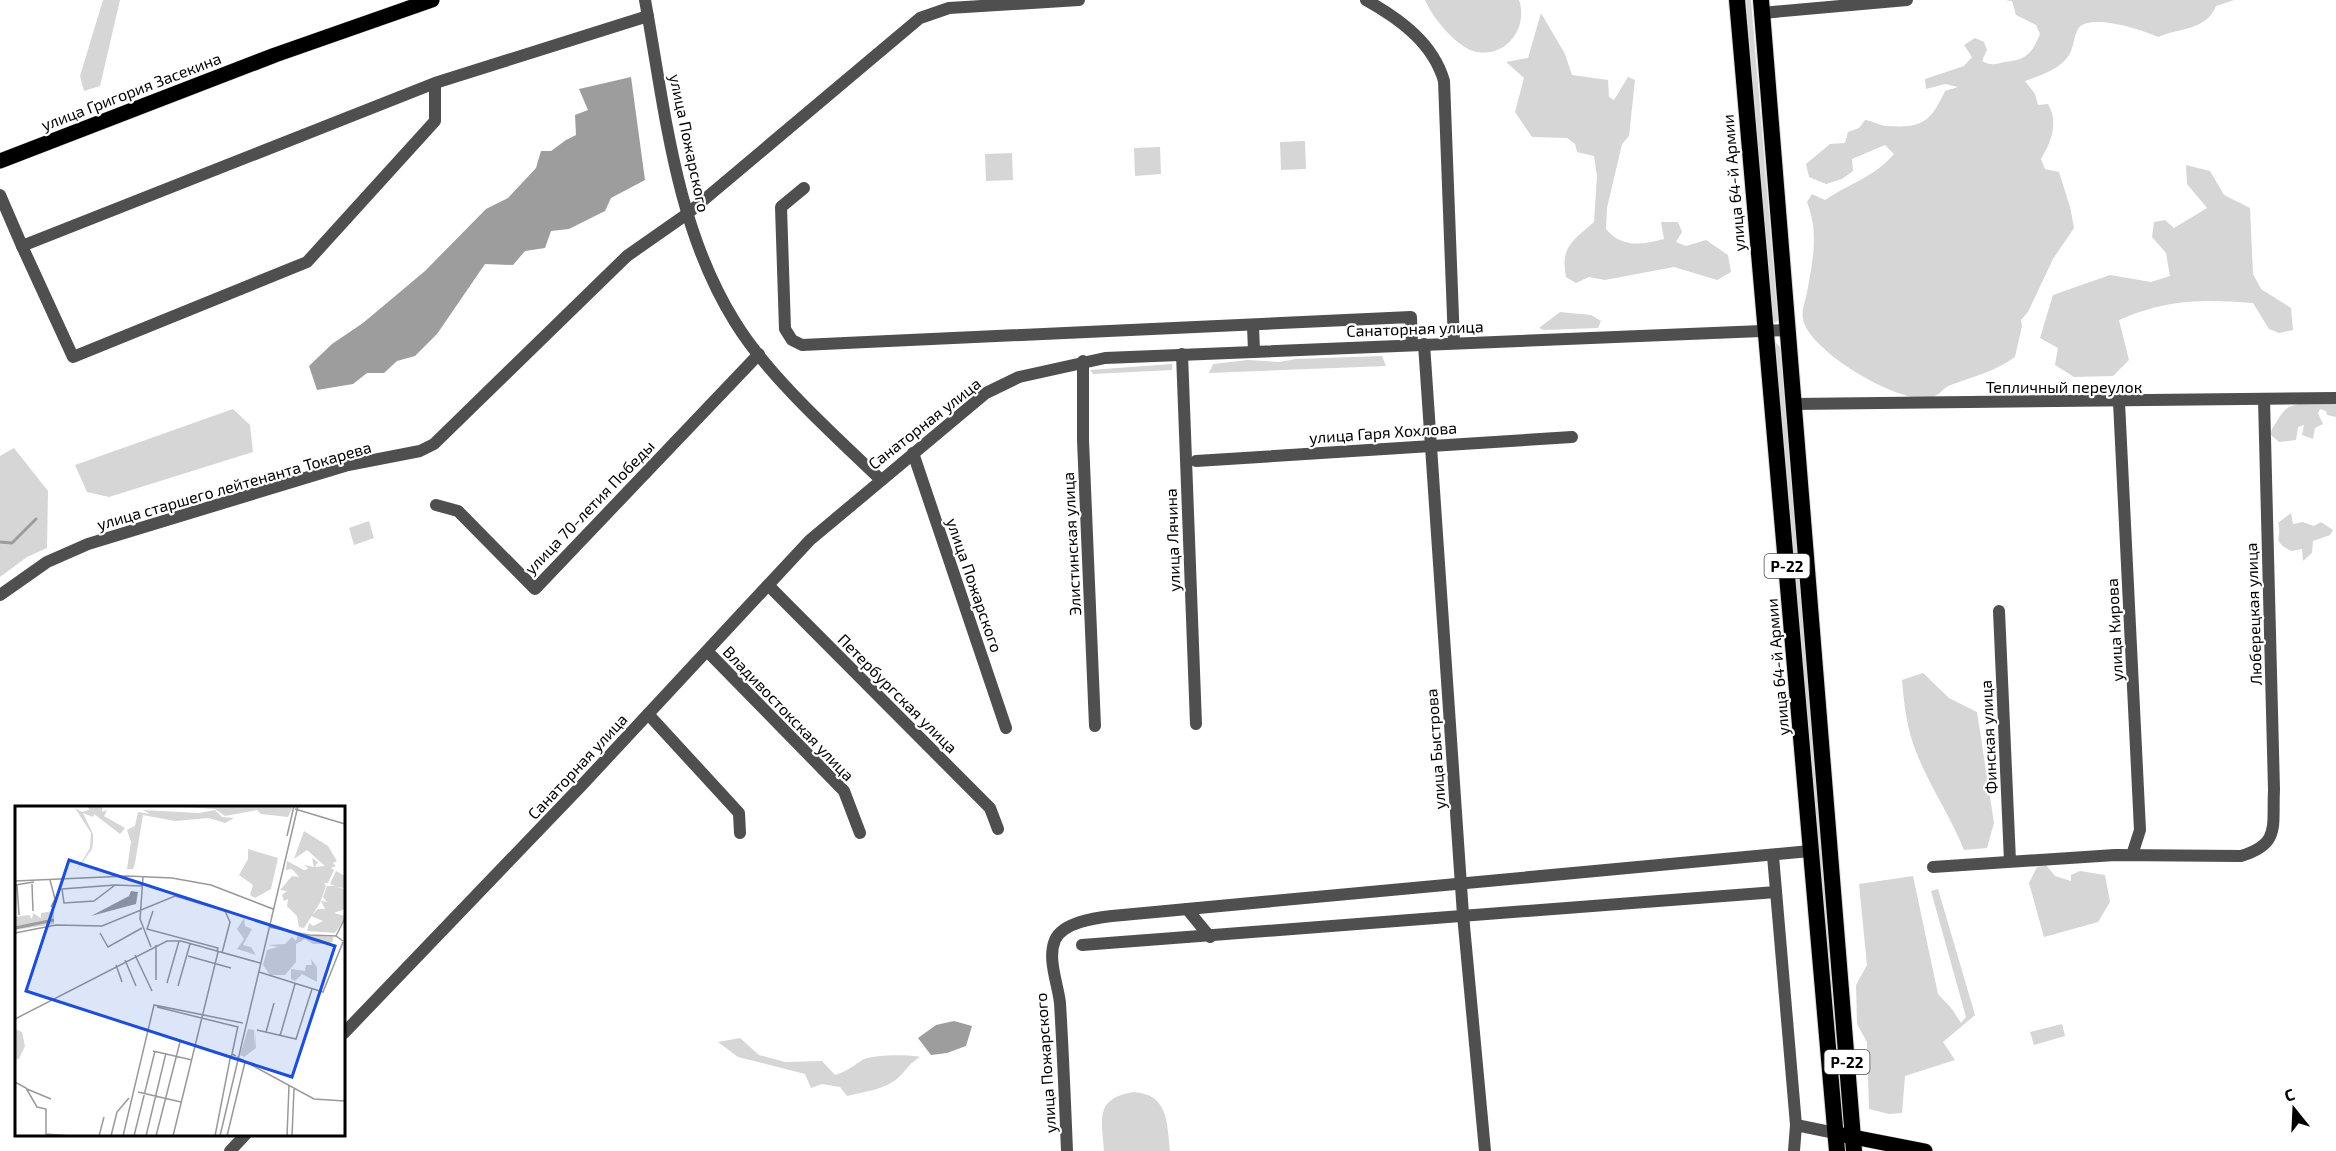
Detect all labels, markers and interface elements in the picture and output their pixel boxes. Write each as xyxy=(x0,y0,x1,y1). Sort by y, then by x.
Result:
street label: улица Григория Засекина xyxy=(38,48,224,135)
street label: улица Пожарского xyxy=(665,72,714,214)
street label: улица 64-й Армии xyxy=(1718,114,1749,252)
street label: Санаторная улица xyxy=(1346,316,1484,341)
street label: Санаторная улица xyxy=(864,373,985,474)
street label: Тепличный переулок xyxy=(1986,377,2143,397)
street label: улица Гаря Хохлова xyxy=(1308,417,1458,448)
street label: улица 70-летия Победы xyxy=(520,436,659,579)
street label: улица старшего лейтенанта Токарева xyxy=(95,437,374,534)
street label: Элистинская улица xyxy=(1058,471,1085,616)
street label: улица Лячина xyxy=(1161,488,1184,592)
street label: улица Пожарского xyxy=(942,515,1007,655)
street label: Люберецкая улица xyxy=(2241,542,2266,686)
road number: Р-22 xyxy=(1764,554,1810,578)
street label: улица Кирова xyxy=(2102,578,2127,682)
street label: улица 64-й Армии xyxy=(1762,598,1793,736)
street label: Петербургская улица xyxy=(834,629,962,757)
street label: Владивостокская улица xyxy=(719,642,858,785)
street label: Финская улица xyxy=(1976,679,2001,794)
street label: улица Быстрова xyxy=(1421,688,1450,810)
street label: Санаторная улица xyxy=(523,709,632,823)
inset map xyxy=(15,806,345,1136)
street label: улица Пожарского xyxy=(1031,992,1060,1134)
road number: Р-22 xyxy=(1824,1050,1870,1074)
north arrow xyxy=(2264,1079,2324,1139)
text: С xyxy=(2282,1084,2297,1105)

